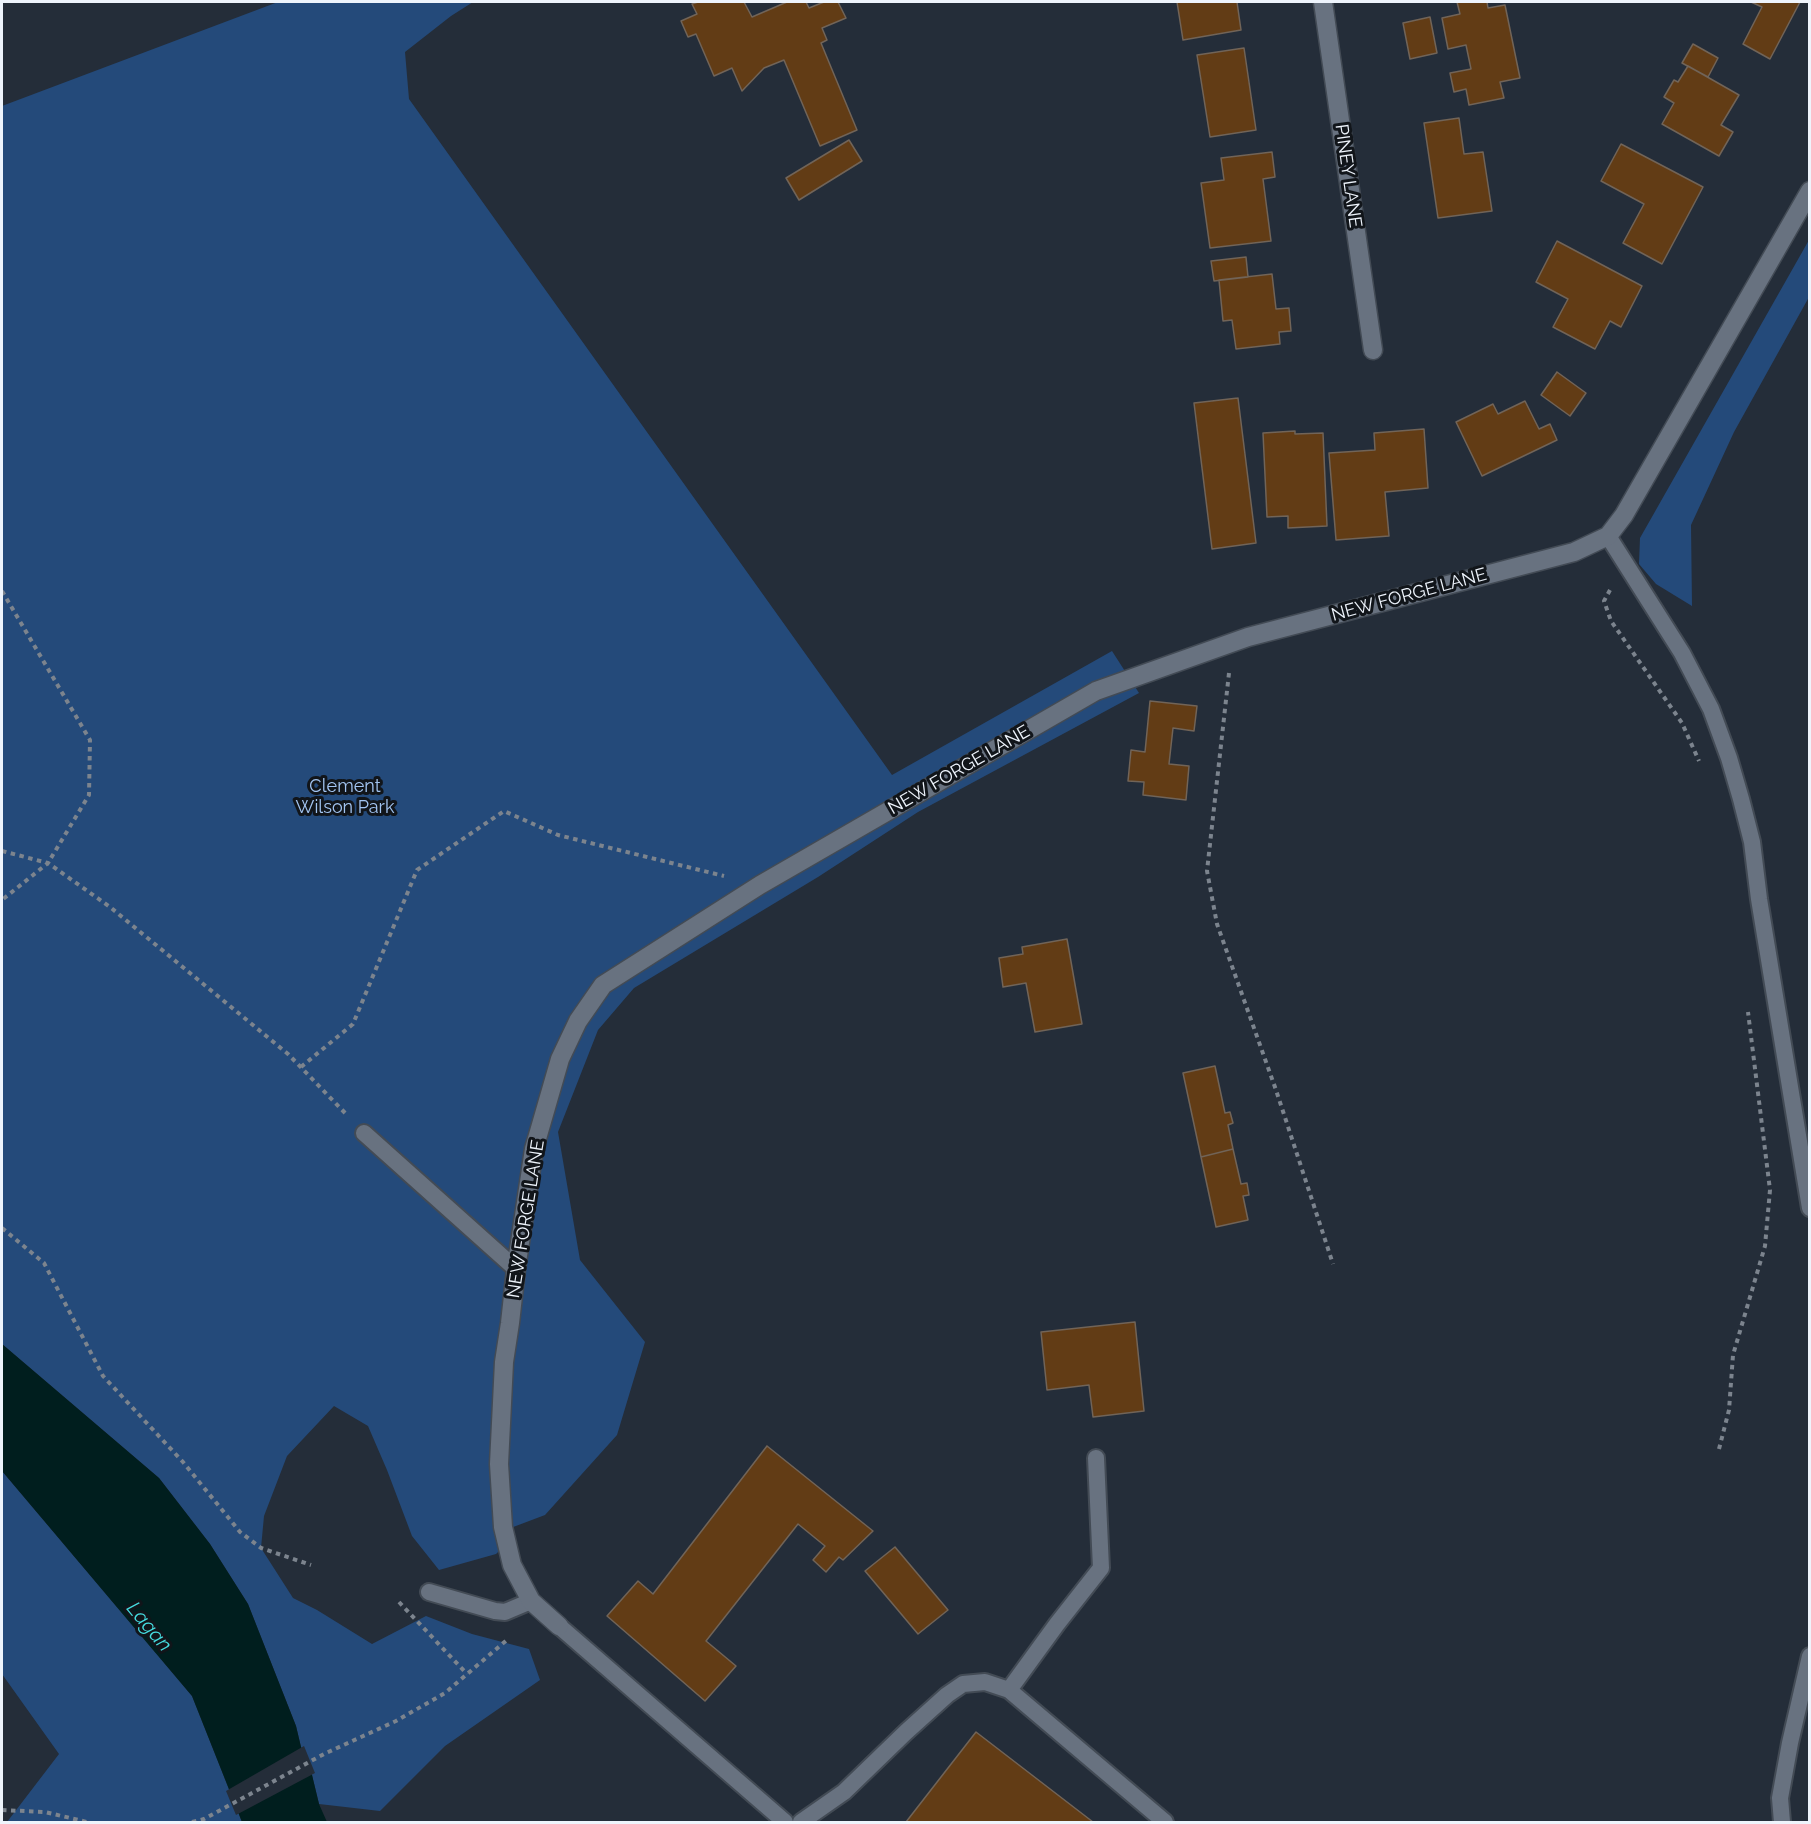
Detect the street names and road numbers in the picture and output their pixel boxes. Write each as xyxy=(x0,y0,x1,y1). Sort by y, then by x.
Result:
street label: PINEY LANE xyxy=(1330,123,1366,229)
street label: NEW FORGE LANE xyxy=(1329,564,1489,626)
street label: NEW FORGE LANE xyxy=(884,721,1034,819)
street label: NEW FORGE LANE xyxy=(503,1138,549,1300)

